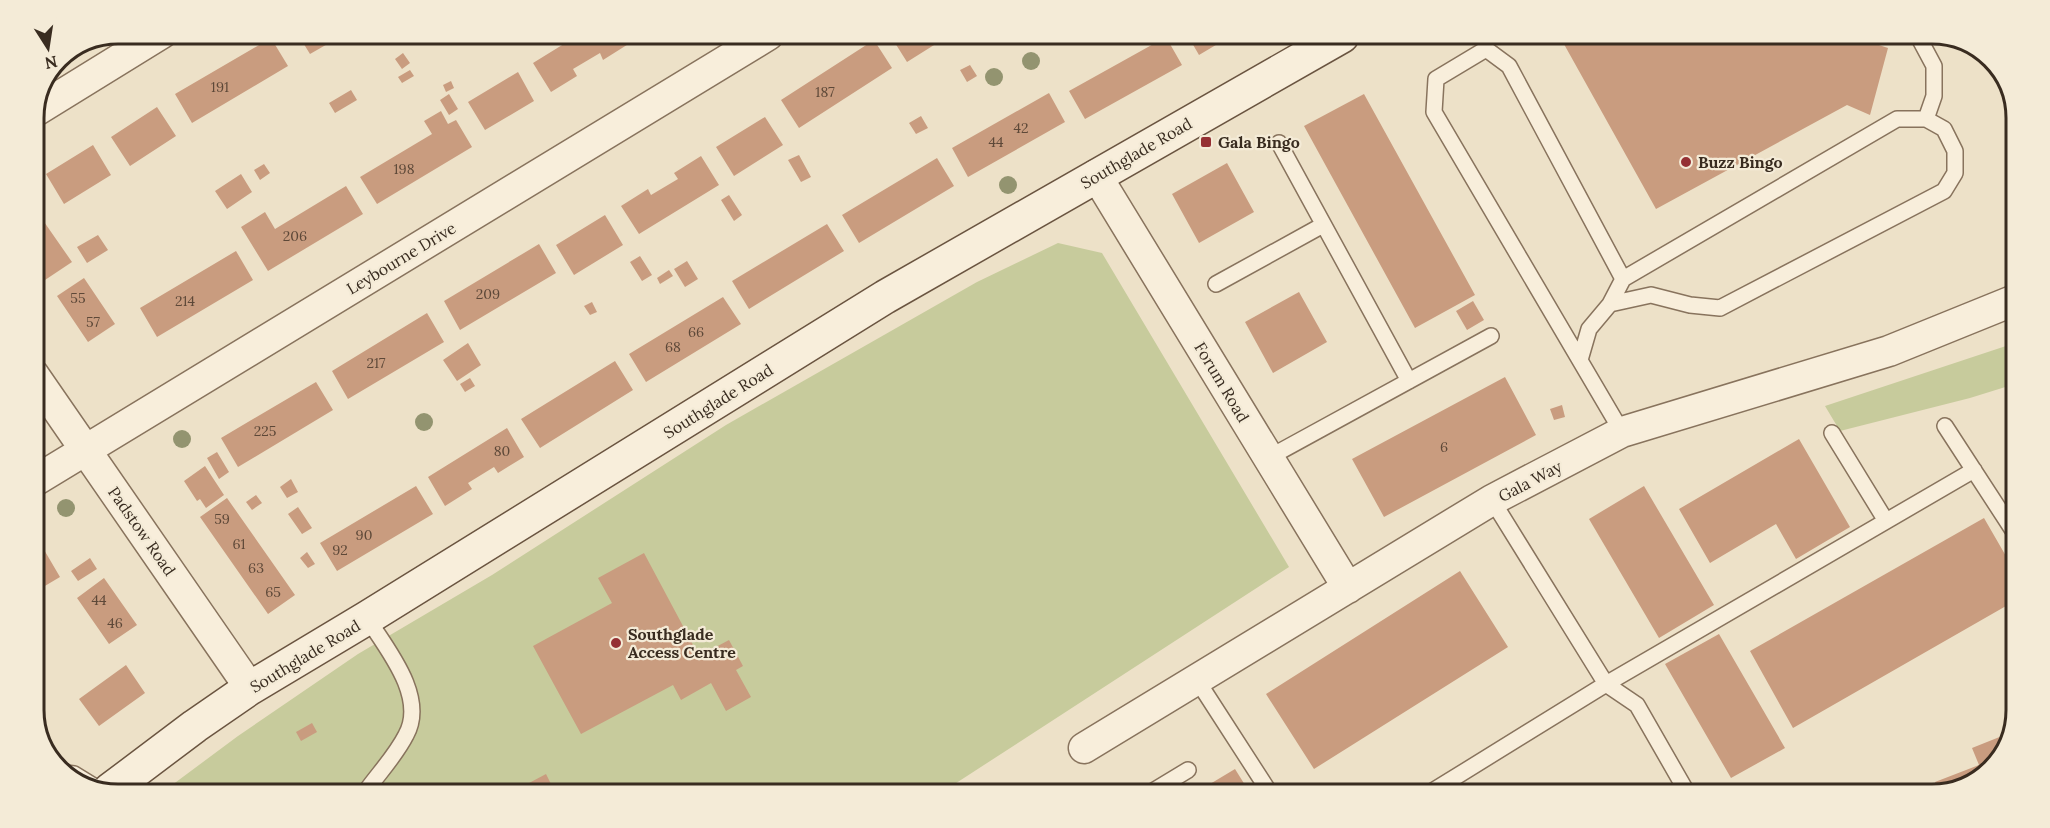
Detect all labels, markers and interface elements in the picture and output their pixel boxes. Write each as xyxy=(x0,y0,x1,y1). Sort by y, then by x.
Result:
north arrow xyxy=(18,18,78,78)
text: N xyxy=(43,52,59,74)
house number: 191 xyxy=(211,78,229,96)
house number: 187 xyxy=(815,83,835,101)
street label: Southglade Road xyxy=(1077,113,1196,193)
house number: 42 xyxy=(1013,119,1029,137)
place label: Gala Bingo xyxy=(1218,132,1300,152)
house number: 44 xyxy=(988,133,1004,151)
marker: Gala Bingo xyxy=(1199,135,1213,149)
place label: Buzz Bingo xyxy=(1698,152,1783,172)
marker: Buzz Bingo xyxy=(1679,155,1693,169)
house number: 198 xyxy=(393,160,415,178)
street label: Leybourne Drive xyxy=(343,217,460,298)
house number: 206 xyxy=(283,227,307,245)
house number: 209 xyxy=(476,285,500,303)
house number: 55 xyxy=(70,289,86,307)
house number: 214 xyxy=(175,292,196,310)
house number: 57 xyxy=(86,313,101,331)
house number: 66 xyxy=(688,323,704,341)
house number: 68 xyxy=(665,338,681,356)
street label: Forum Road xyxy=(1190,338,1254,426)
house number: 217 xyxy=(366,354,386,372)
street label: Southglade Road xyxy=(660,359,777,443)
house number: 225 xyxy=(254,422,276,440)
house number: 6 xyxy=(1440,438,1448,456)
house number: 80 xyxy=(494,442,510,460)
street label: Gala Way xyxy=(1495,456,1566,506)
street label: Padstow Road xyxy=(104,483,180,580)
house number: 59 xyxy=(214,510,230,528)
house number: 90 xyxy=(356,526,372,544)
house number: 61 xyxy=(232,535,246,553)
house number: 92 xyxy=(332,541,348,559)
house number: 63 xyxy=(248,559,264,577)
house number: 65 xyxy=(265,583,281,601)
house number: 44 xyxy=(91,591,107,609)
house number: 46 xyxy=(107,614,123,632)
street label: Southglade Road xyxy=(246,615,364,697)
place label: Southglade Access Centre xyxy=(628,624,736,662)
marker: Southglade Access Centre xyxy=(609,636,623,650)

